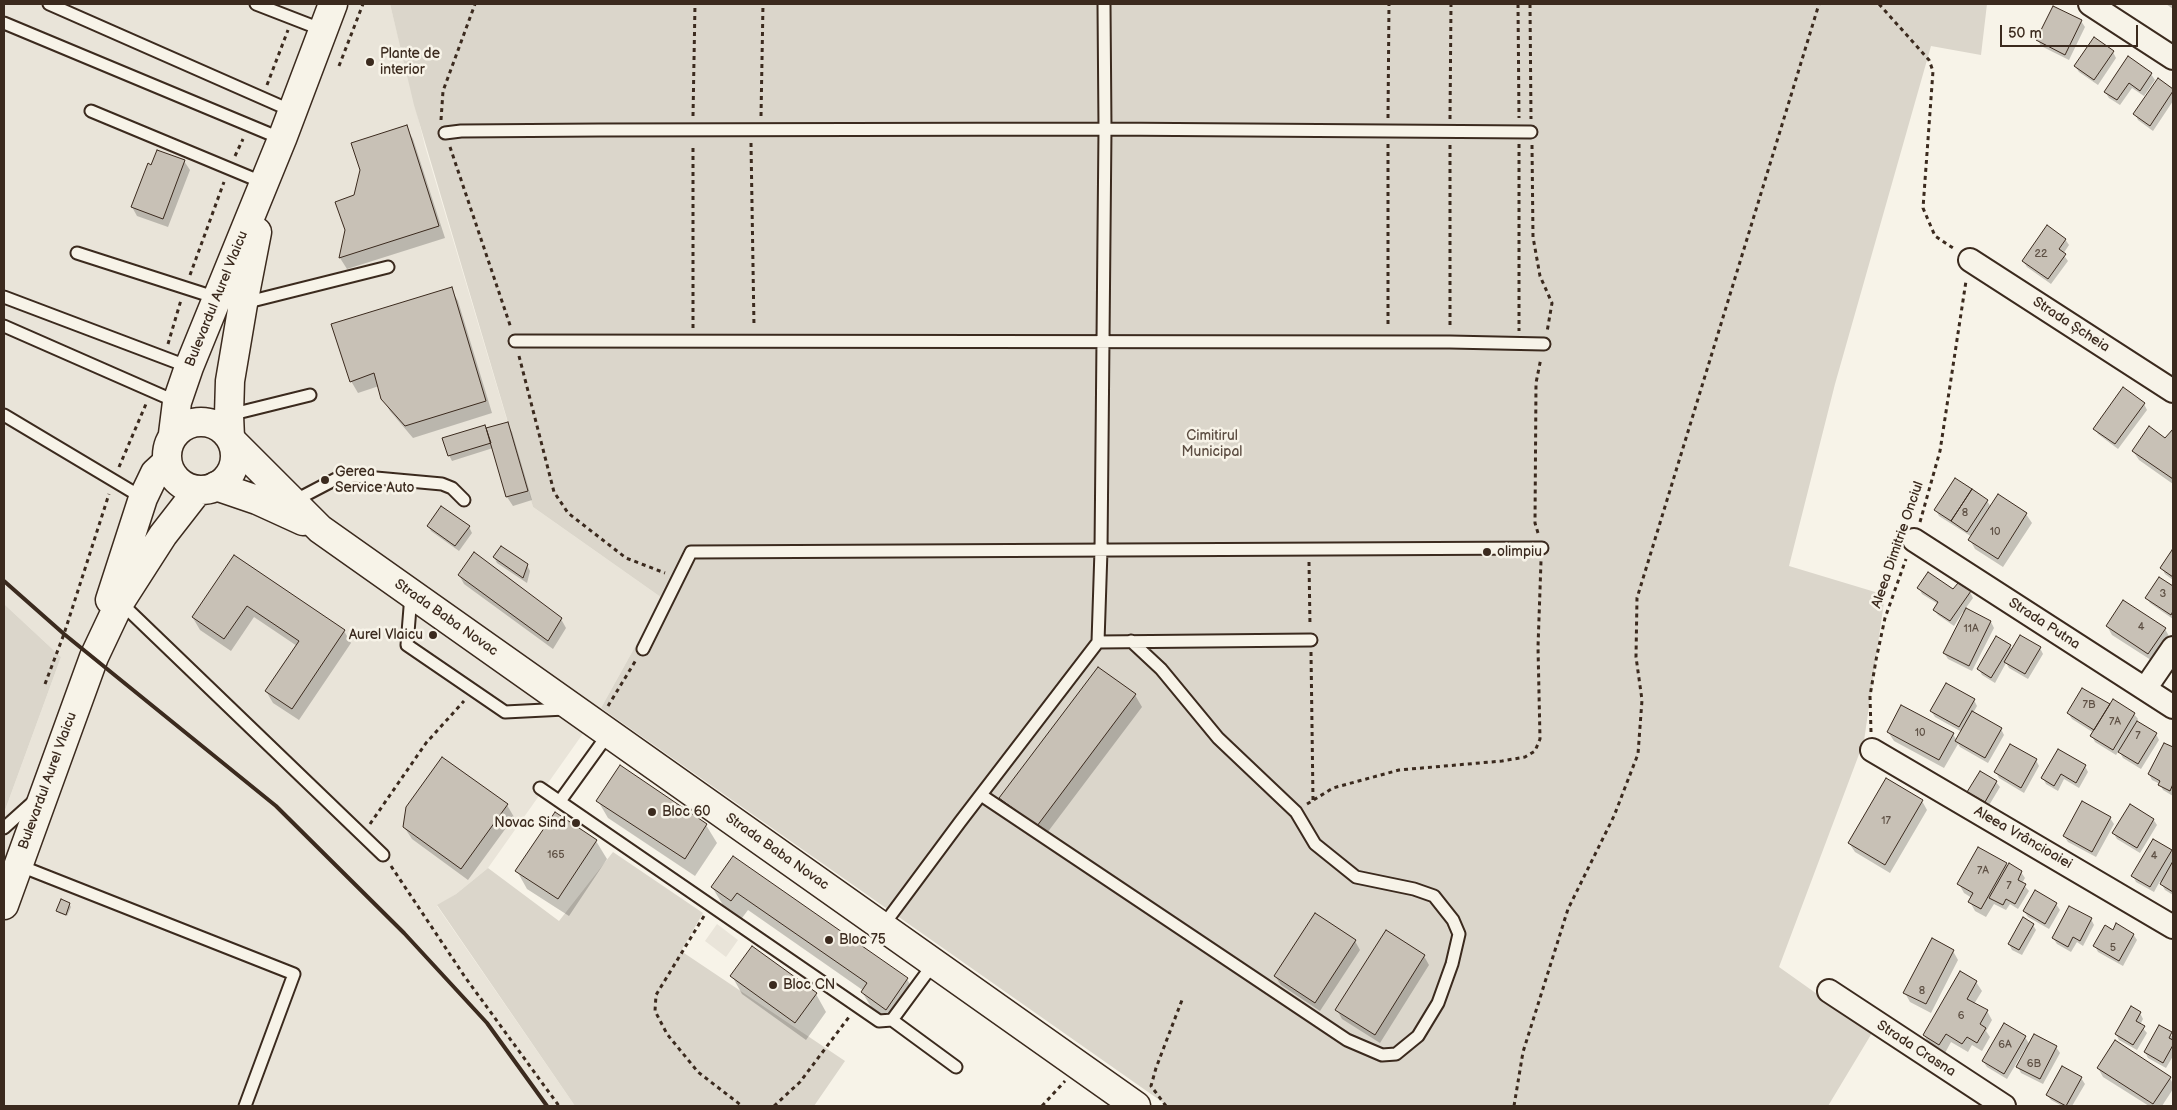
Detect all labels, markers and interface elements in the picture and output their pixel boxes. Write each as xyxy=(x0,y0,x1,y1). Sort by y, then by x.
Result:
scale bar xyxy=(2002,15,2140,47)
text: 50 m xyxy=(2008,24,2042,43)
place label: Plante de interior xyxy=(380,46,440,78)
marker: Plante de interior xyxy=(364,56,376,68)
street label: Bulevardul Aurel Vlaicu xyxy=(182,229,252,369)
house number: 22 xyxy=(2035,247,2047,261)
street label: Strada Șcheia xyxy=(2029,294,2113,356)
park label: Cimitirul Municipal xyxy=(1182,428,1242,461)
place label: Gerea Service Auto xyxy=(335,464,414,497)
marker: Gerea Service Auto xyxy=(319,474,331,486)
street label: Aleea Dimitrie Onciul xyxy=(1868,479,1928,611)
house number: 8 xyxy=(1962,506,1968,520)
house number: 10 xyxy=(1990,525,2000,539)
place label: olimpiu xyxy=(1497,544,1542,560)
marker: olimpiu xyxy=(1481,546,1493,558)
street label: Strada Baba Novac xyxy=(391,576,501,660)
house number: 3 xyxy=(2160,587,2166,601)
street label: Strada Putna xyxy=(2005,595,2083,653)
house number: 4 xyxy=(2138,620,2144,634)
house number: 11A xyxy=(1963,622,1979,636)
place label: Aurel Vlaicu xyxy=(349,627,423,643)
marker: Aurel Vlaicu xyxy=(427,629,439,641)
house number: 7B xyxy=(2083,698,2095,712)
street label: Bulevardul Aurel Vlaicu xyxy=(15,710,81,852)
house number: 7A xyxy=(2109,715,2121,729)
house number: 10 xyxy=(1915,726,1925,740)
house number: 7 xyxy=(2135,729,2141,743)
street label: Aleea Vrâncioaiei xyxy=(1971,803,2075,873)
place label: Bloc 60 xyxy=(662,804,711,820)
marker: Bloc 60 xyxy=(646,806,658,818)
street label: Strada Baba Novac xyxy=(722,810,832,894)
house number: 17 xyxy=(1881,814,1891,828)
place label: Novac Sind xyxy=(494,815,566,831)
marker: Novac Sind xyxy=(570,817,582,829)
house number: 165 xyxy=(547,848,565,862)
house number: 4 xyxy=(2151,849,2157,863)
house number: 7A xyxy=(1977,864,1989,878)
house number: 7 xyxy=(2006,879,2012,893)
place label: Bloc 75 xyxy=(839,932,886,948)
marker: Bloc 75 xyxy=(823,934,835,946)
house number: 5 xyxy=(2110,941,2116,955)
place label: Bloc CN xyxy=(783,977,835,993)
marker: Bloc CN xyxy=(767,979,779,991)
house number: 8 xyxy=(1919,984,1925,998)
house number: 6 xyxy=(1958,1009,1964,1023)
street label: Strada Crasna xyxy=(1873,1017,1959,1081)
house number: 6A xyxy=(1998,1038,2012,1052)
house number: 6B xyxy=(2027,1057,2041,1071)

